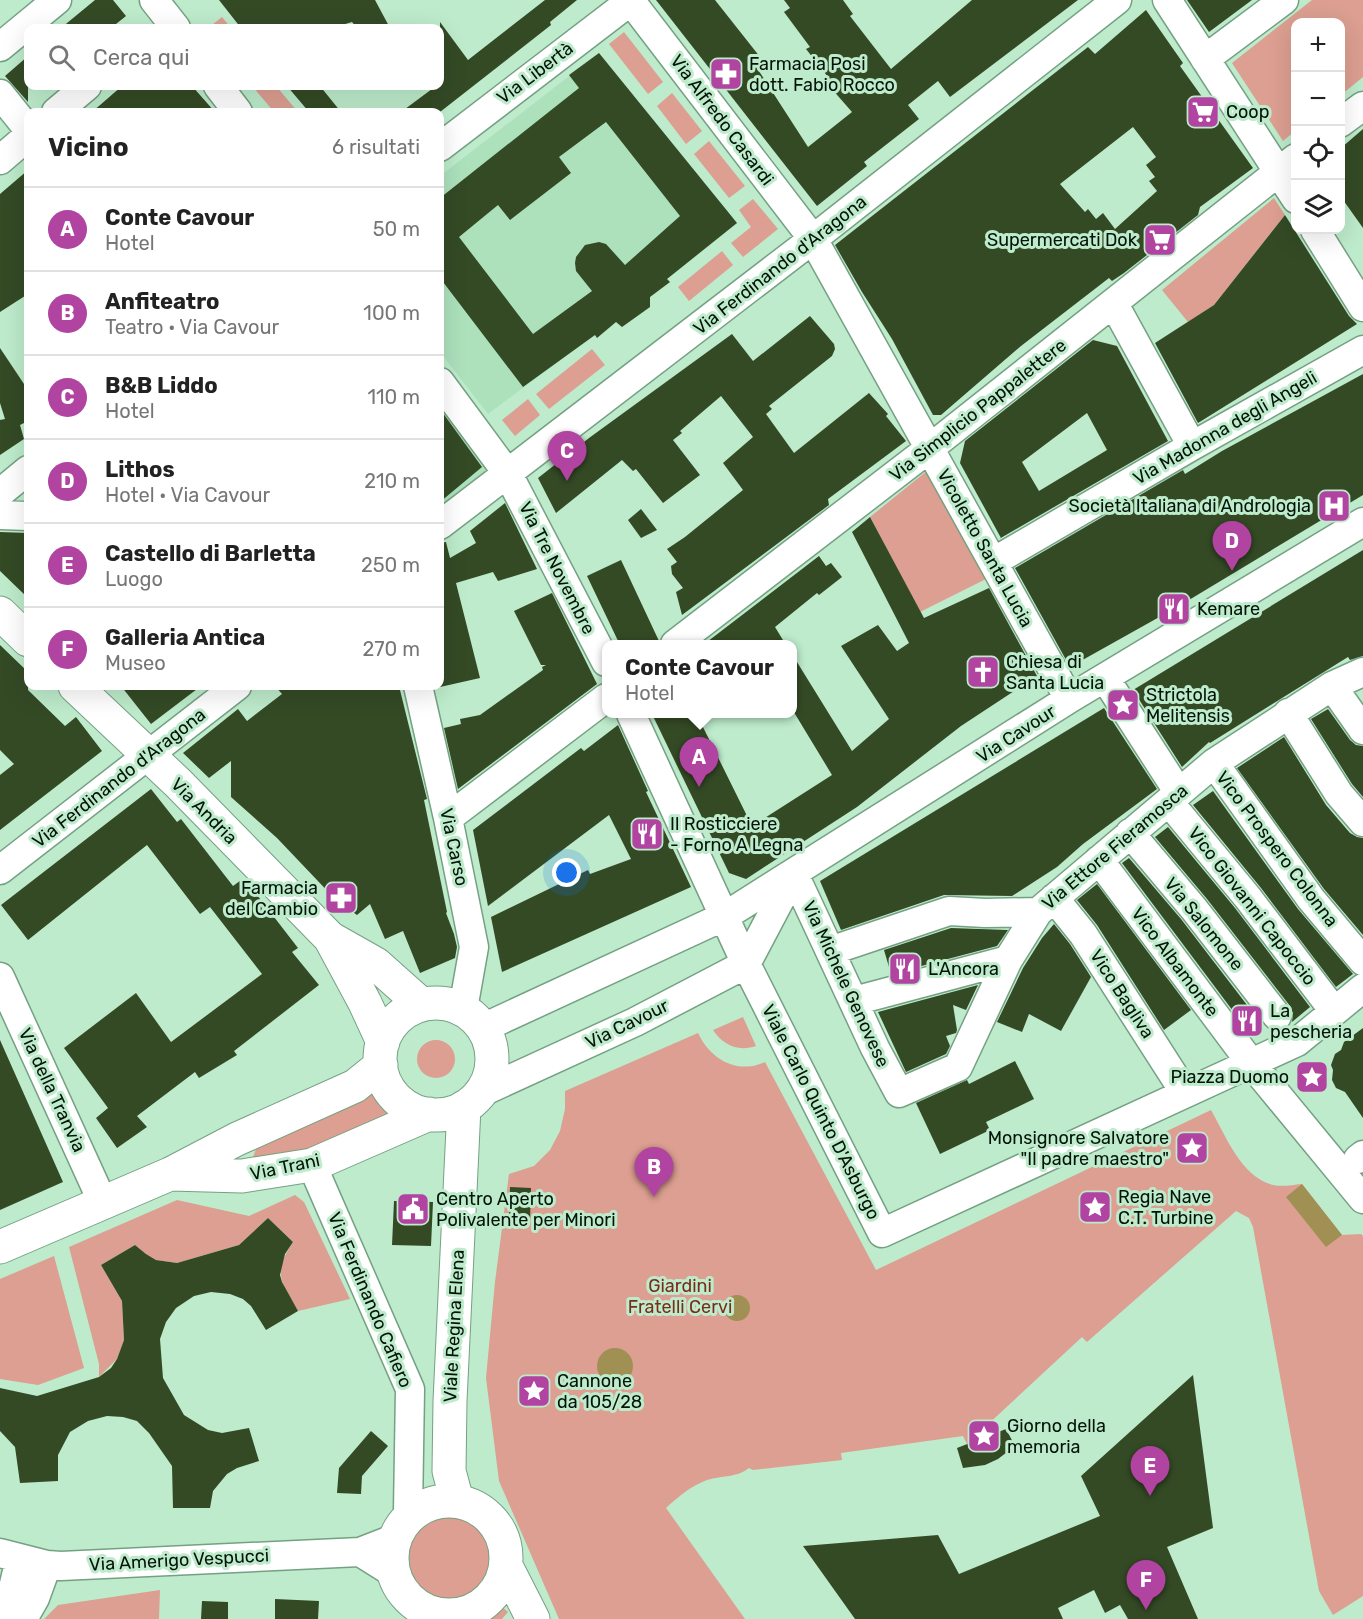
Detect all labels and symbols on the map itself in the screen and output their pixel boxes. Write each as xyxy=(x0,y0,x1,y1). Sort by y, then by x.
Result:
street label: Via Libertà xyxy=(493,37,577,109)
street label: Via Alfredo Casardi xyxy=(666,50,778,190)
place label: Farmacia Posi dott. Fabio Rocco xyxy=(749,53,895,96)
pharmacy icon: Farmacia Posi dott. Fabio Rocco xyxy=(708,56,744,92)
supermarket icon: Coop xyxy=(1185,94,1221,130)
place label: Coop xyxy=(1226,101,1269,123)
street label: Via Ferdinando d'Aragona xyxy=(689,191,871,339)
supermarket icon: Supermercati Dok xyxy=(1142,222,1178,258)
place label: Supermercati Dok xyxy=(987,229,1138,251)
street label: Via Simplicio Pappalettere xyxy=(885,334,1071,486)
street label: Via Madonna degli Angeli xyxy=(1129,366,1321,490)
pin: C xyxy=(548,432,586,481)
street label: Vicoletto Santa Lucia xyxy=(932,465,1038,631)
hospital icon: Società Italiana di Andrologia xyxy=(1316,488,1352,524)
place label: Società Italiana di Andrologia xyxy=(1069,495,1311,517)
street label: Via Tre Novembre xyxy=(514,498,600,638)
pin: D xyxy=(1212,522,1252,571)
restaurant icon: Kemare xyxy=(1156,591,1192,627)
place label: Kemare xyxy=(1197,598,1260,620)
place label: Chiesa di Santa Lucia xyxy=(1006,651,1104,694)
church icon: Chiesa di Santa Lucia xyxy=(965,654,1001,690)
place label: Strictola Melitensis xyxy=(1146,684,1230,727)
place icon: Strictola Melitensis xyxy=(1105,687,1141,723)
street label: Via Cavour xyxy=(972,700,1060,768)
street label: Via Ferdinando d'Aragona xyxy=(28,704,210,852)
pin: A xyxy=(680,738,718,787)
street label: Vico Prospero Colonna xyxy=(1211,767,1343,931)
street label: Via Andria xyxy=(166,773,242,849)
street label: Via Ettore Fieramosca xyxy=(1038,780,1192,914)
street label: Via Carso xyxy=(435,806,473,888)
place label: Il Rosticciere - Forno A Legna xyxy=(670,813,803,856)
restaurant icon: Il Rosticciere - Forno A Legna xyxy=(629,816,665,852)
street label: Vico Giovanni Capoccio xyxy=(1183,822,1321,990)
your location xyxy=(552,858,581,887)
street label: Via Salomone xyxy=(1160,873,1248,975)
place label: Farmacia del Cambio xyxy=(225,877,318,920)
pharmacy icon: Farmacia del Cambio xyxy=(323,880,359,916)
street label: Via Michele Genovese xyxy=(798,897,894,1071)
street label: Vico Albamonte xyxy=(1127,903,1223,1021)
street label: Vico Bagliva xyxy=(1085,945,1159,1043)
restaurant icon: L'Ancora xyxy=(887,951,923,987)
place label: L'Ancora xyxy=(928,958,999,980)
street label: Via Cavour xyxy=(582,994,672,1054)
place label: La pescheria xyxy=(1270,1000,1352,1043)
street label: Viale Carlo Quinto D'Asburgo xyxy=(757,1001,885,1223)
restaurant icon: La pescheria xyxy=(1229,1003,1265,1039)
street label: Via della Tranvia xyxy=(14,1024,90,1156)
place icon: Piazza Duomo xyxy=(1294,1059,1330,1095)
place label: Piazza Duomo xyxy=(1171,1066,1289,1088)
place label: Monsignore Salvatore "Il padre maestro" xyxy=(988,1127,1169,1170)
place icon: Monsignore Salvatore "Il padre maestro" xyxy=(1174,1130,1210,1166)
pin: B xyxy=(634,1148,674,1197)
street label: Via Trani xyxy=(248,1149,322,1185)
place label: Regia Nave C.T. Turbine xyxy=(1118,1186,1214,1229)
place label: Centro Aperto Polivalente per Minori xyxy=(436,1188,616,1231)
place icon: Regia Nave C.T. Turbine xyxy=(1077,1189,1113,1225)
public building icon: Centro Aperto Polivalente per Minori xyxy=(395,1191,431,1227)
street label: Via Ferdinando Cafiero xyxy=(323,1209,417,1391)
street label: Viale Regina Elena xyxy=(439,1249,469,1403)
park label: Giardini Fratelli Cervi xyxy=(628,1275,732,1318)
place label: Cannone da 105/28 xyxy=(557,1370,642,1413)
place icon: Cannone da 105/28 xyxy=(516,1373,552,1409)
place label: Giorno della memoria xyxy=(1007,1415,1106,1458)
place icon: Giorno della memoria xyxy=(966,1418,1002,1454)
pin: E xyxy=(1130,1446,1170,1496)
street label: Via Amerigo Vespucci xyxy=(88,1544,270,1576)
pin: F xyxy=(1126,1560,1166,1610)

